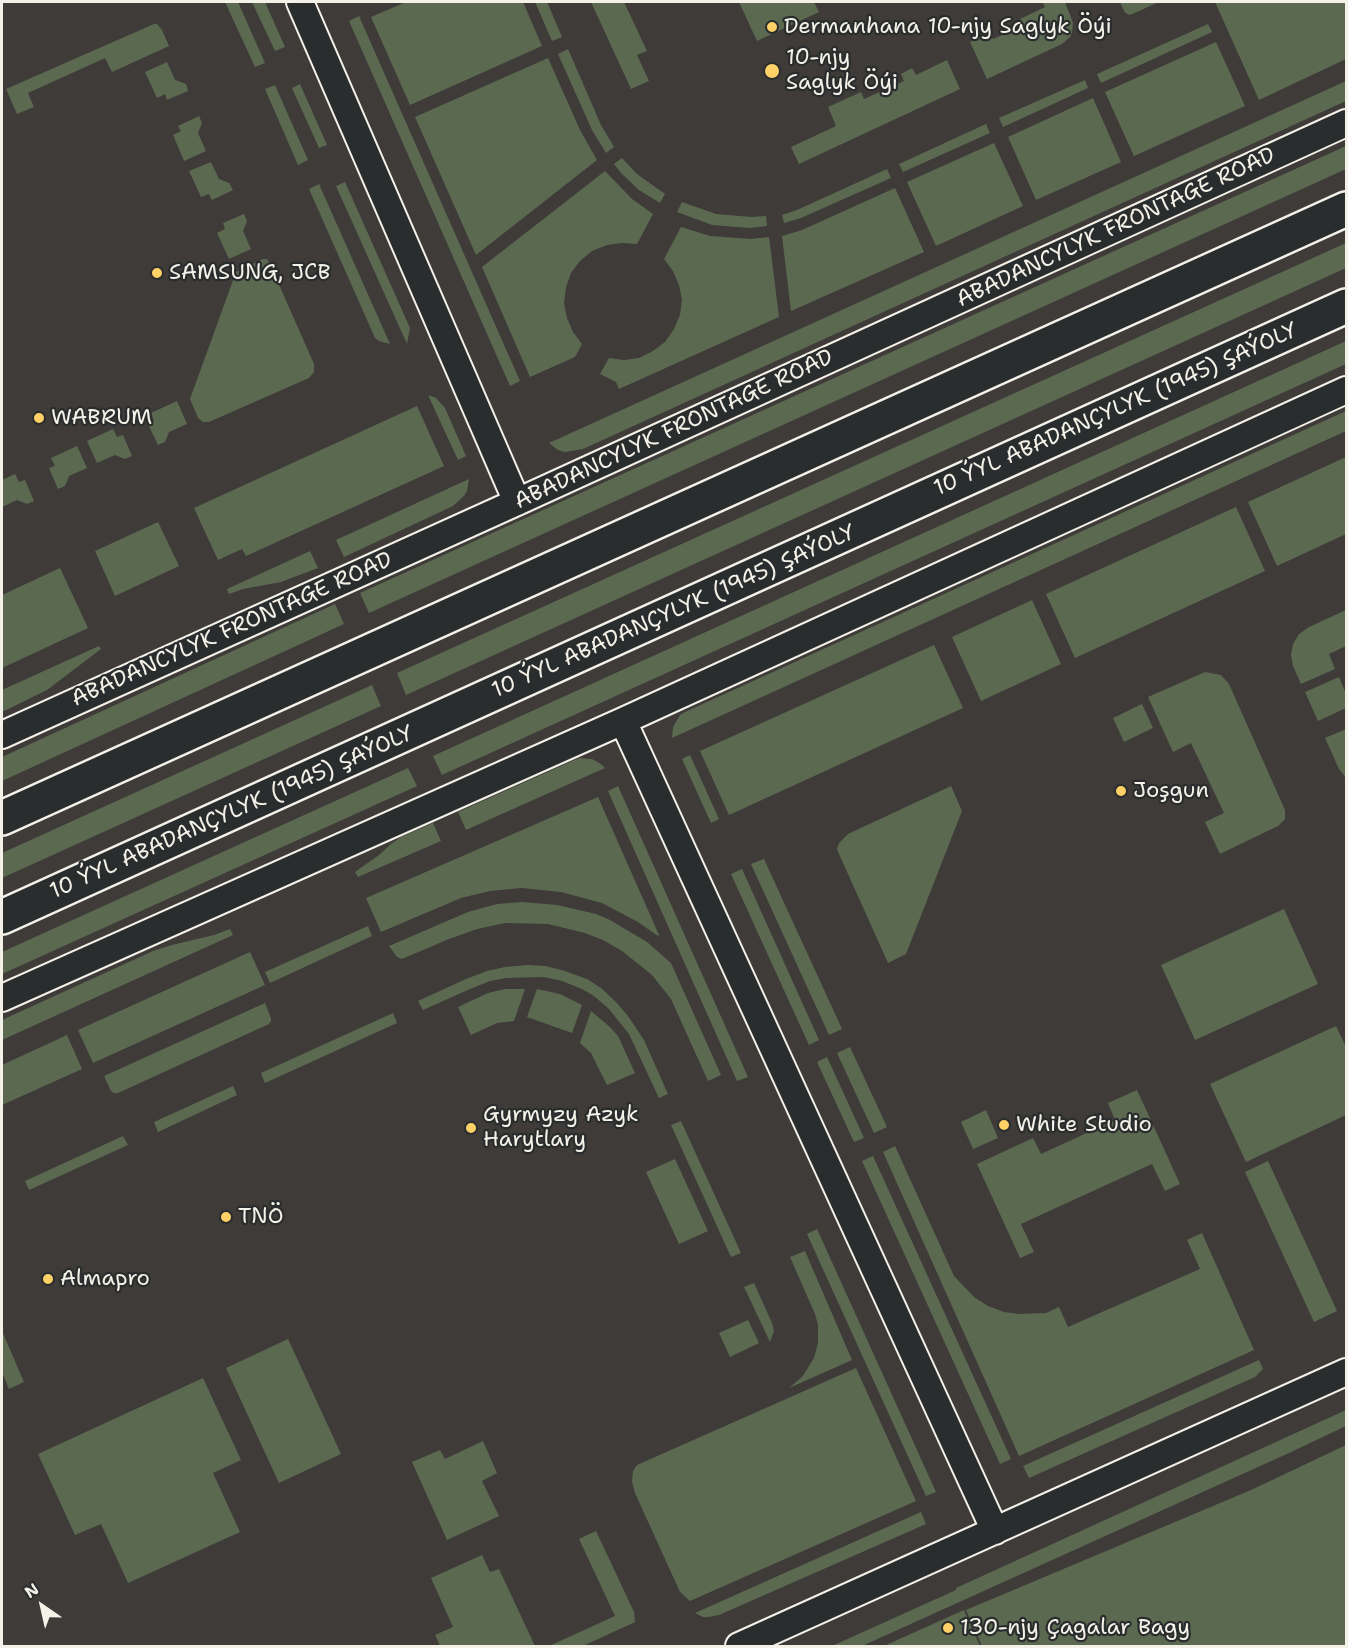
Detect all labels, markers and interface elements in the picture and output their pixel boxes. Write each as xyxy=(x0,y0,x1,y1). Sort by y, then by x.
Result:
place label: Dermanhana 10-njy Saglyk Öýi xyxy=(784,14,1112,40)
marker: Dermanhana 10-njy Saglyk Öýi xyxy=(765,20,779,34)
place label: 10-njy Saglyk Öýi xyxy=(786,45,898,96)
marker: 10-njy Saglyk Öýi xyxy=(763,62,781,80)
street label: ABADANCYLYK FRONTAGE ROAD xyxy=(952,142,1280,314)
place label: SAMSUNG, JCB xyxy=(169,260,331,286)
marker: SAMSUNG, JCB xyxy=(150,266,164,280)
street label: 10 ÝYL ABADANÇYLYK (1945) ŞAÝOLY xyxy=(930,318,1302,502)
street label: ABADANCYLYK FRONTAGE ROAD xyxy=(510,344,838,516)
place label: WABRUM xyxy=(51,405,152,431)
marker: WABRUM xyxy=(32,411,46,425)
street label: 10 ÝYL ABADANÇYLYK (1945) ŞAÝOLY xyxy=(488,520,860,704)
street label: ABADANCYLYK FRONTAGE ROAD xyxy=(67,547,397,713)
street label: 10 ÝYL ABADANÇYLYK (1945) ŞAÝOLY xyxy=(46,721,418,905)
place label: Joşgun xyxy=(1133,778,1209,804)
marker: Joşgun xyxy=(1114,784,1128,798)
place label: Gyrmyzy Azyk Harytlary xyxy=(483,1102,639,1154)
place label: White Studio xyxy=(1016,1112,1152,1138)
marker: White Studio xyxy=(997,1118,1011,1132)
marker: Gyrmyzy Azyk Harytlary xyxy=(464,1121,478,1135)
place label: TNÖ xyxy=(238,1204,283,1230)
marker: TNÖ xyxy=(219,1210,233,1224)
place label: Almapro xyxy=(60,1266,150,1292)
marker: Almapro xyxy=(41,1272,55,1286)
north arrow xyxy=(12,1576,72,1636)
text: N xyxy=(21,1578,43,1603)
place label: 130-njy Çagalar Bagy xyxy=(960,1615,1190,1641)
marker: 130-njy Çagalar Bagy xyxy=(941,1621,955,1635)

